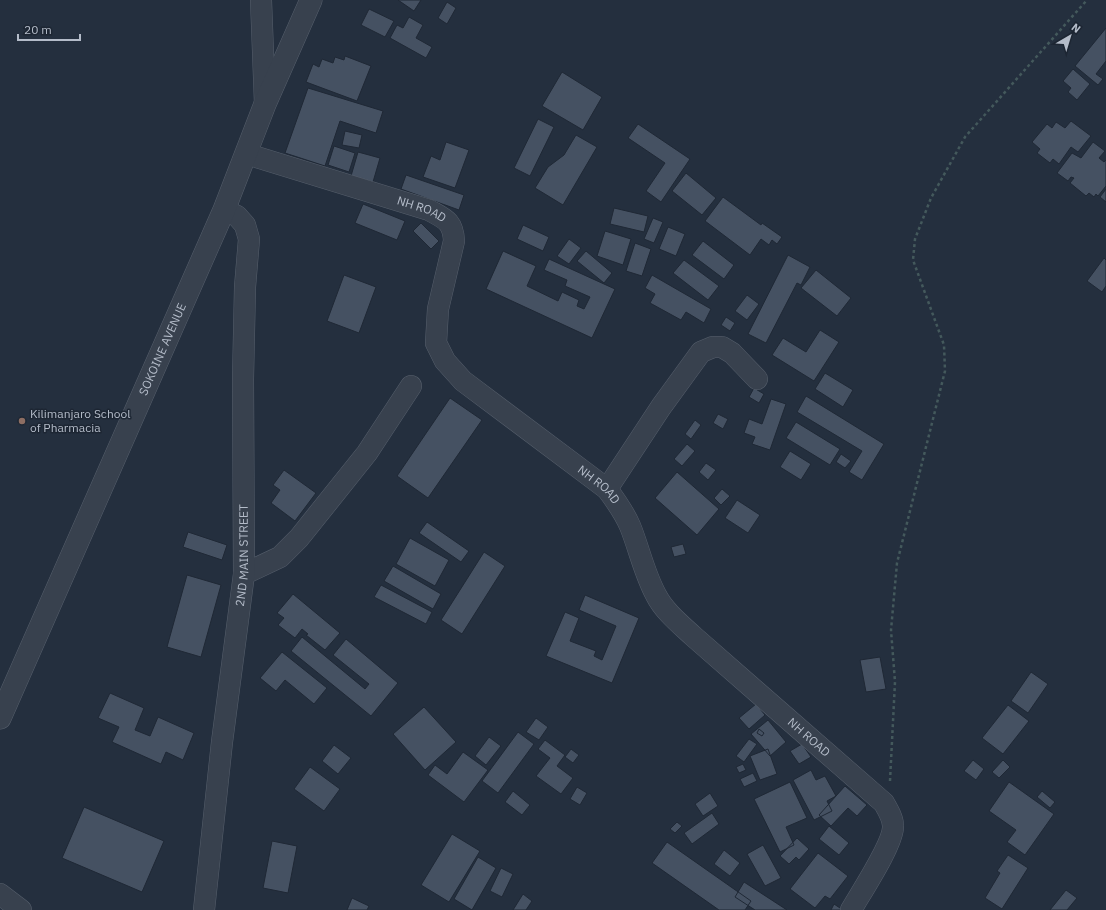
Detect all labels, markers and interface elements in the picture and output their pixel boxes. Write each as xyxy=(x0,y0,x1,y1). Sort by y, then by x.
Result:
scale bar xyxy=(18,16,80,42)
north arrow xyxy=(1050,16,1090,56)
text: N xyxy=(1069,20,1084,36)
text: 20 m xyxy=(24,22,52,37)
street label: NH ROAD xyxy=(395,193,449,225)
street label: SOKOINE AVENUE xyxy=(135,300,189,398)
place label: Kilimanjaro School of Pharmacia xyxy=(30,406,130,435)
marker: Kilimanjaro School of Pharmacia xyxy=(17,416,27,426)
street label: NH ROAD xyxy=(575,462,623,507)
street label: 2ND MAIN STREET xyxy=(232,504,251,607)
street label: NH ROAD xyxy=(785,714,834,760)

